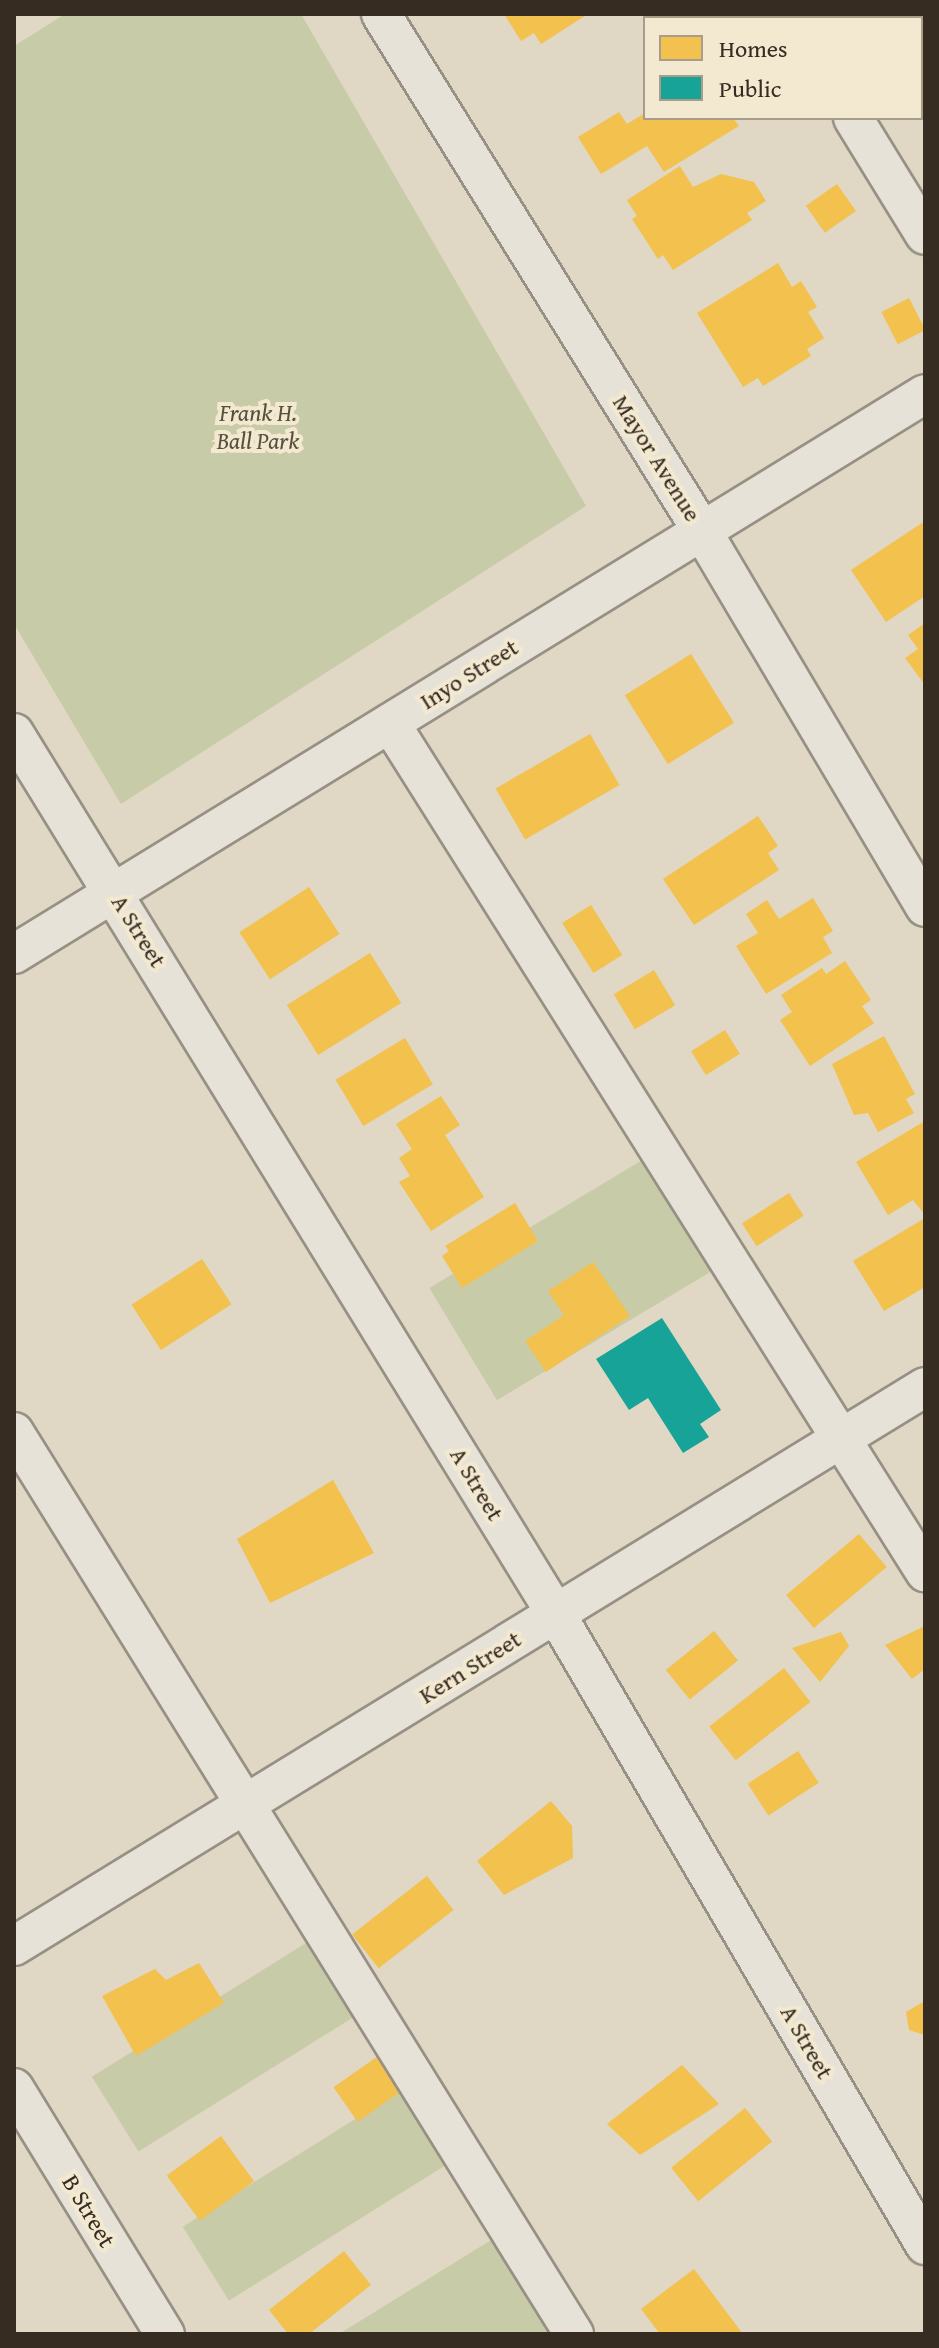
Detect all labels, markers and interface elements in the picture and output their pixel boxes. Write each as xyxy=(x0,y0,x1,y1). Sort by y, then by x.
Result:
legend xyxy=(643,16,923,120)
text: Homes xyxy=(719,31,788,66)
text: Public xyxy=(719,71,781,106)
street label: Mayor Avenue xyxy=(607,389,707,527)
park label: Frank H. Ball Park xyxy=(217,399,299,455)
street label: Inyo Street xyxy=(414,632,524,716)
street label: A Street xyxy=(105,889,173,973)
street label: A Street xyxy=(444,1442,510,1526)
street label: Kern Street xyxy=(414,1624,526,1710)
street label: A Street xyxy=(774,2000,840,2084)
street label: B Street xyxy=(56,2169,122,2253)

